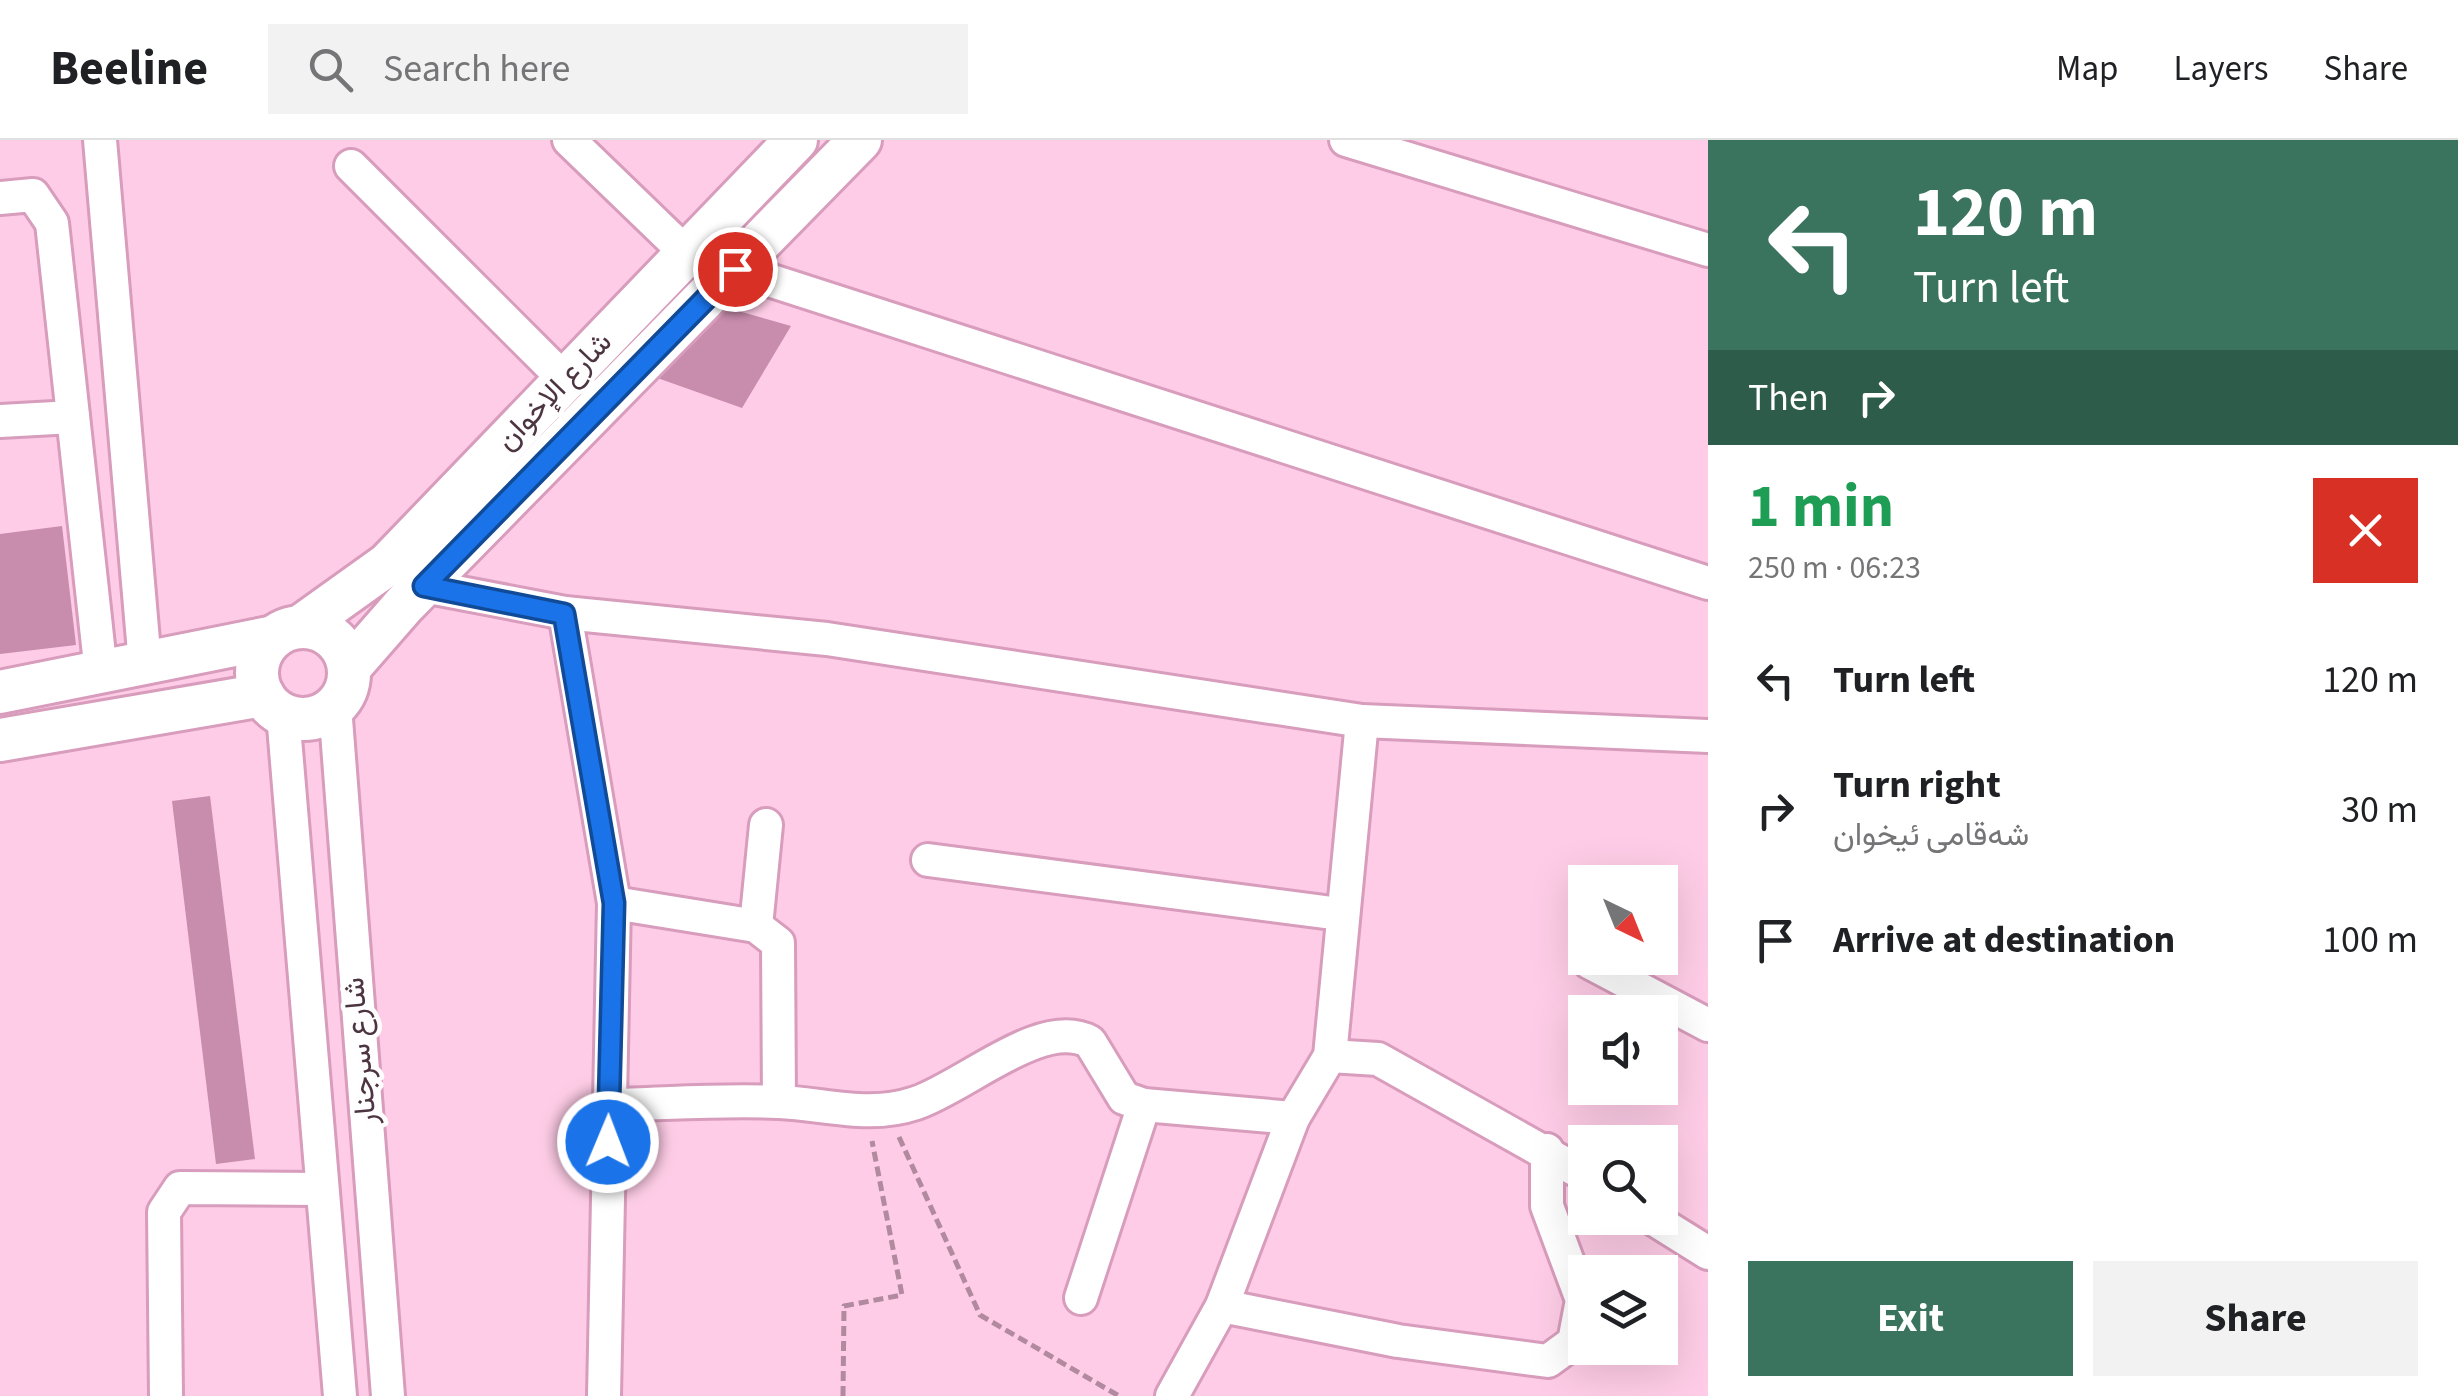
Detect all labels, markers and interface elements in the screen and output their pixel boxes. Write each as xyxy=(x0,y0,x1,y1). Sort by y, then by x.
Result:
search box xyxy=(268,24,968,114)
text: Beeline xyxy=(50,35,208,103)
icon: search xyxy=(303,42,358,97)
text: Search here xyxy=(383,42,570,96)
text: Map xyxy=(2056,44,2119,94)
text: Layers xyxy=(2174,44,2268,94)
text: Share xyxy=(2323,44,2408,94)
text: 120 m xyxy=(1913,163,2098,263)
icon: left xyxy=(1748,180,1878,310)
pin xyxy=(693,227,778,312)
icon: arrive xyxy=(708,242,763,297)
text: Turn left xyxy=(1913,256,2069,320)
street label: شارع الإخوان xyxy=(486,322,622,460)
icon: right xyxy=(1849,370,1904,425)
text: Then xyxy=(1748,371,1829,425)
text: 1 min xyxy=(1748,465,1894,550)
button: close xyxy=(2313,478,2418,583)
text: 250 m · 06:23 xyxy=(1748,545,1921,591)
icon: left xyxy=(1748,653,1803,708)
text: Turn left xyxy=(1833,653,1975,707)
text: 120 m xyxy=(2322,653,2418,707)
text: Turn right xyxy=(1833,758,2001,812)
icon: right xyxy=(1748,783,1803,838)
text: 30 m xyxy=(2341,783,2418,837)
text: شەقامی ئیخوان xyxy=(1833,812,2029,858)
north arrow xyxy=(1568,865,1678,975)
map controls xyxy=(1568,865,1678,1365)
icon: arrive xyxy=(1748,913,1803,968)
text: Arrive at destination xyxy=(1833,913,2175,967)
text: 100 m xyxy=(2322,913,2418,967)
street label: شارع سرجنار xyxy=(332,976,388,1127)
button: sound xyxy=(1568,995,1678,1105)
position arrow xyxy=(556,1090,660,1194)
button: search xyxy=(1568,1125,1678,1235)
button: layers xyxy=(1568,1255,1678,1365)
button: Exit xyxy=(1748,1261,2073,1376)
button: Share xyxy=(2093,1261,2418,1376)

